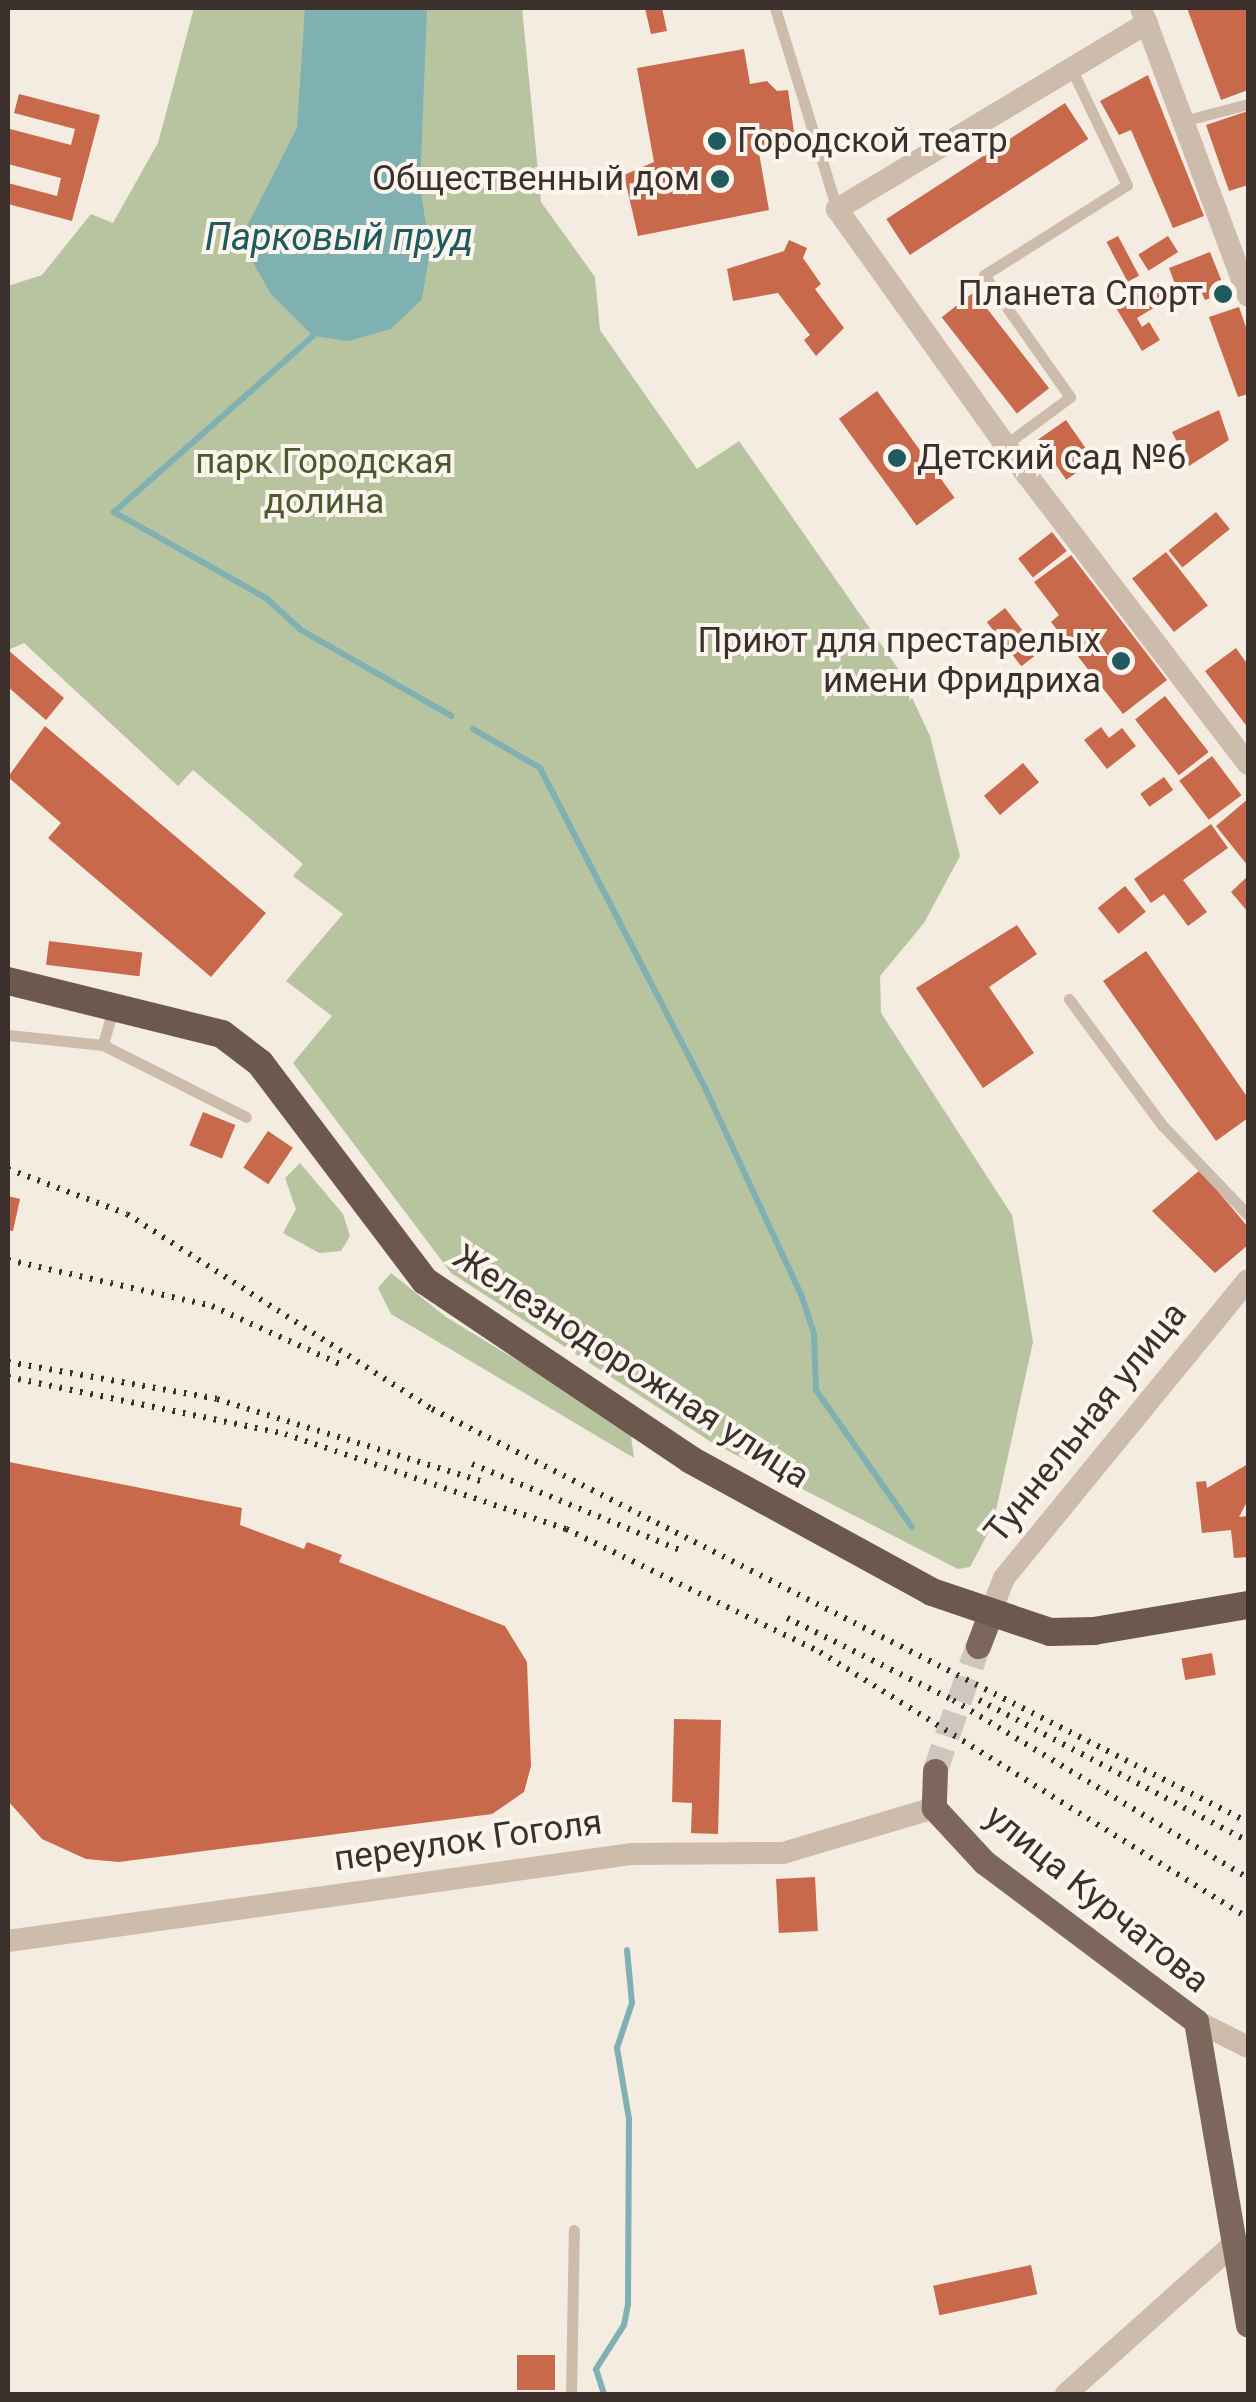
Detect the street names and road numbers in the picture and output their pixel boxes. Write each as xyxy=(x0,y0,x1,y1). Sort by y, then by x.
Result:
street label: Железнодорожная улица xyxy=(445,1236,817,1498)
street label: Туннельная улица xyxy=(976,1294,1196,1552)
street label: улица Курчатова xyxy=(977,1796,1217,2002)
street label: переулок Гоголя xyxy=(331,1801,605,1881)

